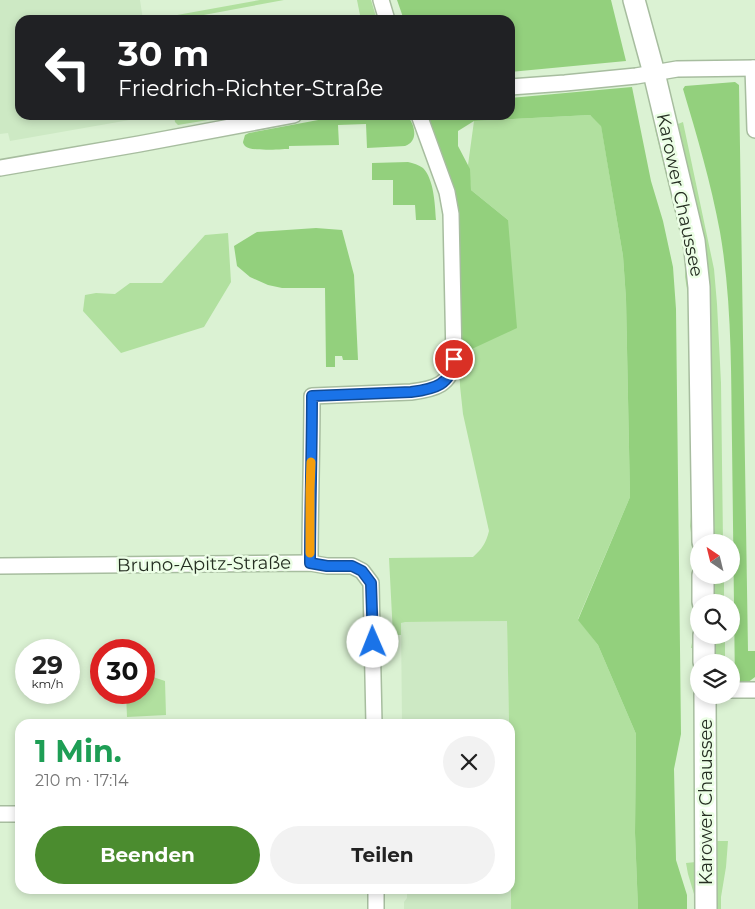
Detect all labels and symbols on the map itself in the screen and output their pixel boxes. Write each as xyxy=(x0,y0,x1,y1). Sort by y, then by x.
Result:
street label: Karower Chaussee xyxy=(652,111,708,279)
pin xyxy=(433,338,475,380)
north arrow xyxy=(690,534,740,584)
street label: Bruno-Apitz-Straße xyxy=(117,551,291,577)
position arrow xyxy=(346,615,398,667)
speed limit sign: 30 xyxy=(90,639,155,704)
street label: Karower Chaussee xyxy=(695,719,717,885)

